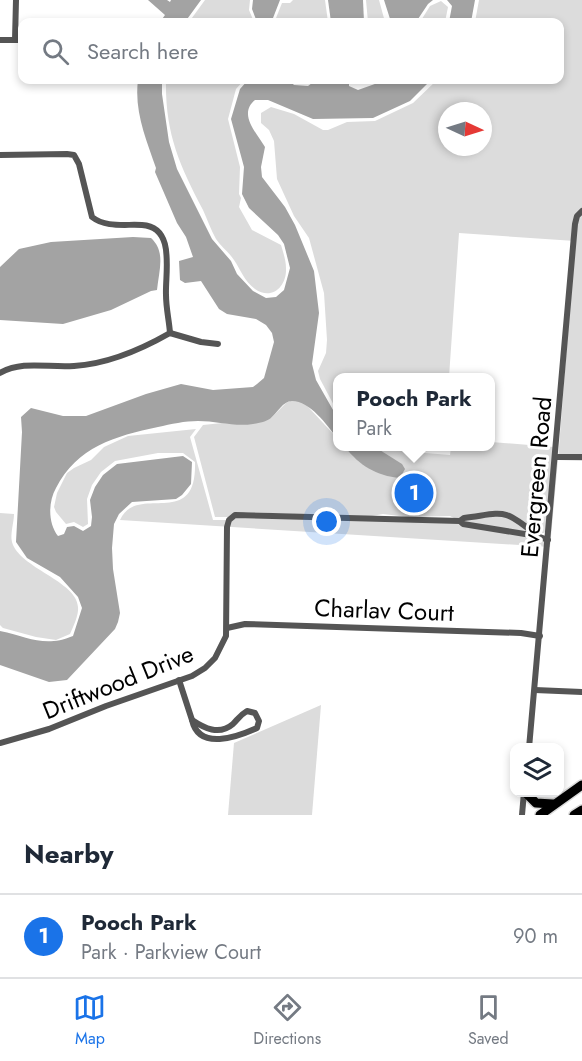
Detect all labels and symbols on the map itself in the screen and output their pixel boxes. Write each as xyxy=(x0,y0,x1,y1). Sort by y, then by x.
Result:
north arrow xyxy=(438,102,492,156)
street label: Evergreen Road xyxy=(512,395,560,559)
pin: 1 xyxy=(394,470,434,516)
your location xyxy=(312,507,341,536)
street label: Charlav Court xyxy=(314,590,455,630)
street label: Driftwood Drive xyxy=(37,636,199,728)

